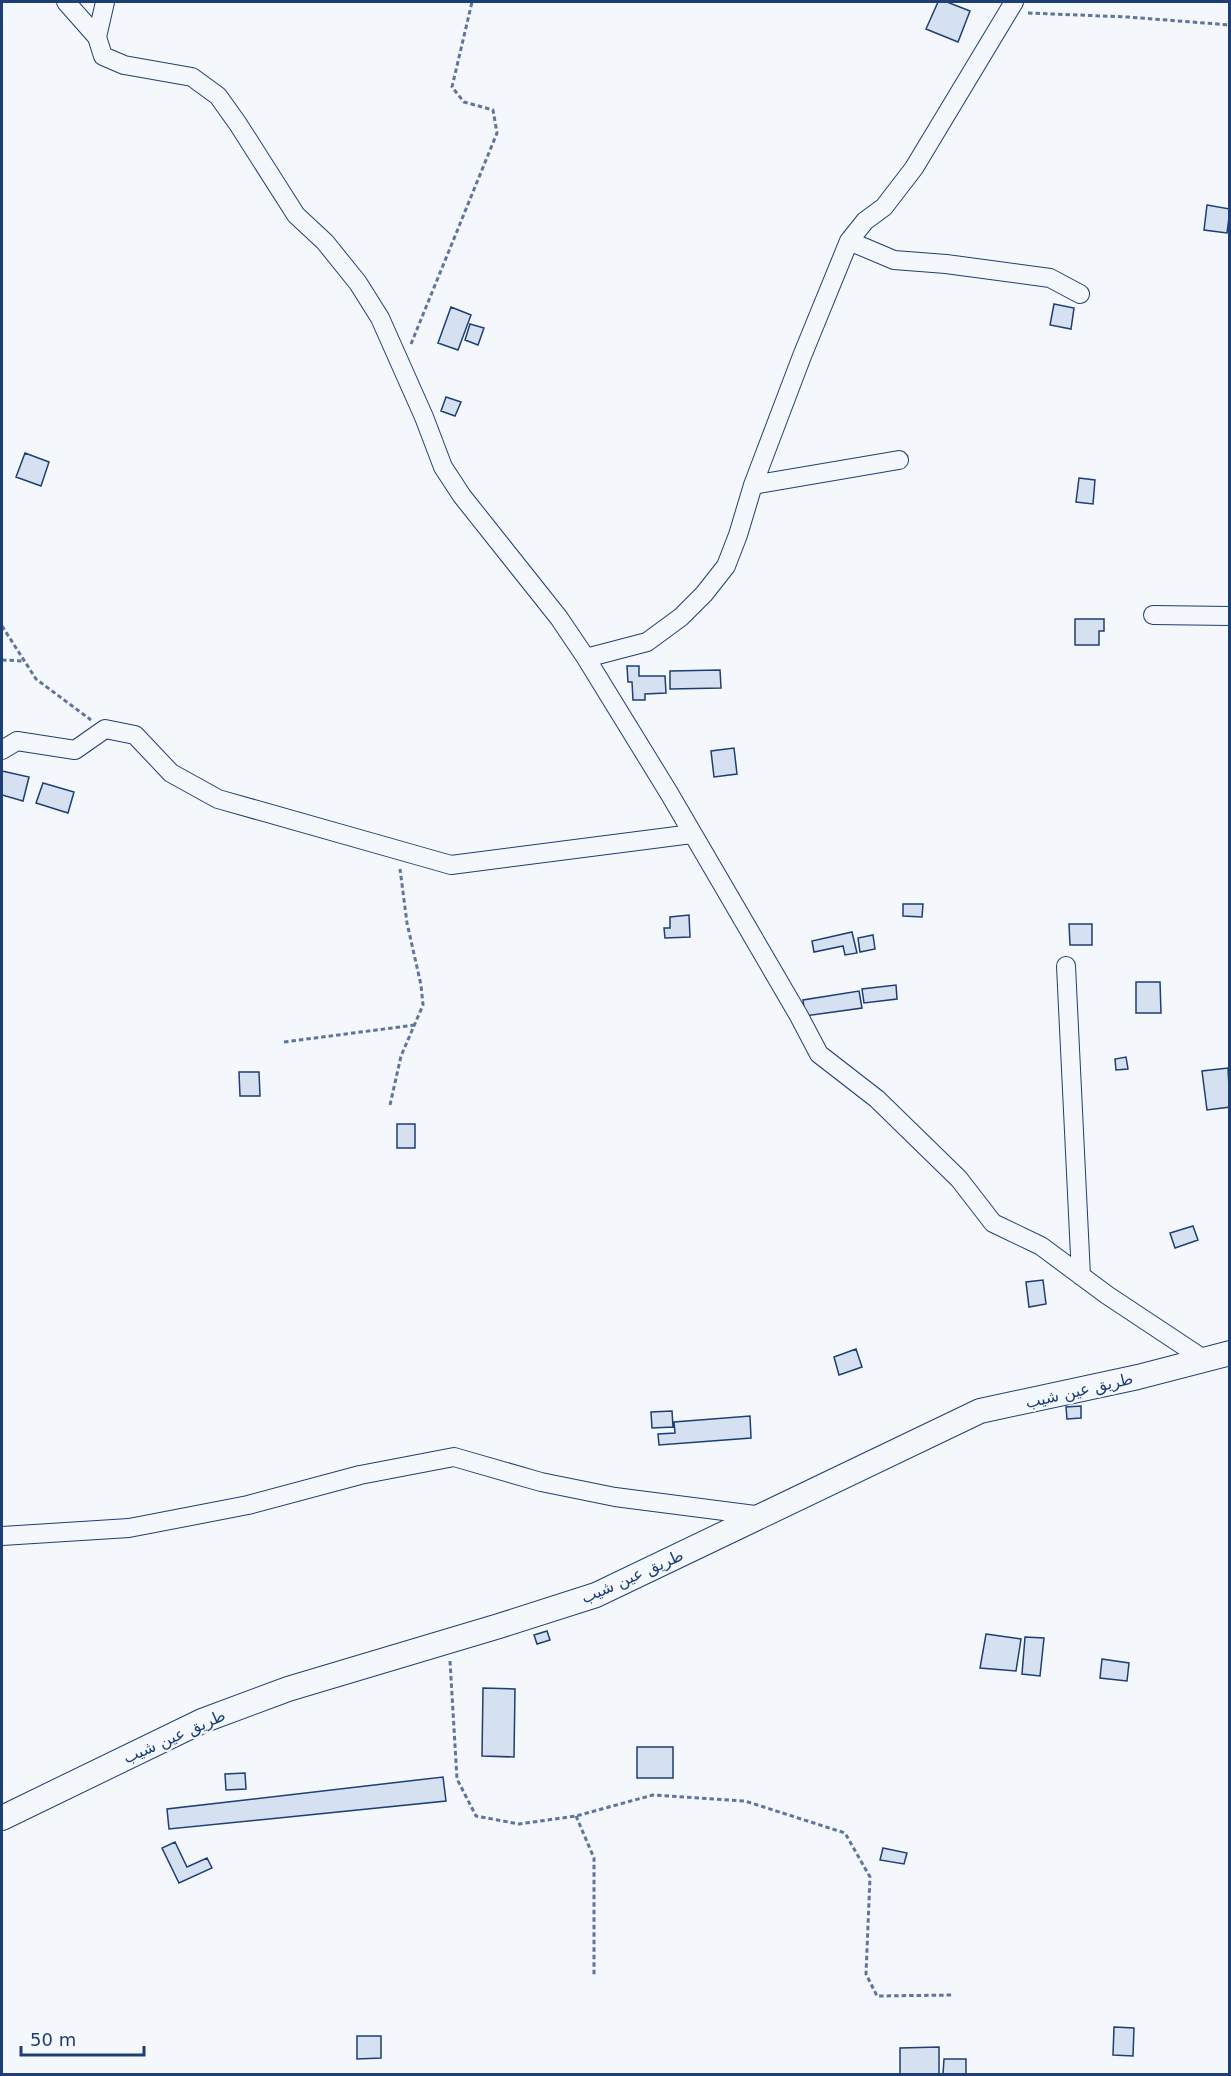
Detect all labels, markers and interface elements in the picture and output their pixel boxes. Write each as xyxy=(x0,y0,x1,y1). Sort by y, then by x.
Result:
street label: طريق عين شيب xyxy=(1023,1369,1135,1413)
street label: طريق عين شيب xyxy=(578,1545,687,1608)
street label: طريق عين شيب xyxy=(120,1705,229,1768)
scale bar xyxy=(21,2019,144,2057)
text: 50 m xyxy=(30,2029,76,2050)

